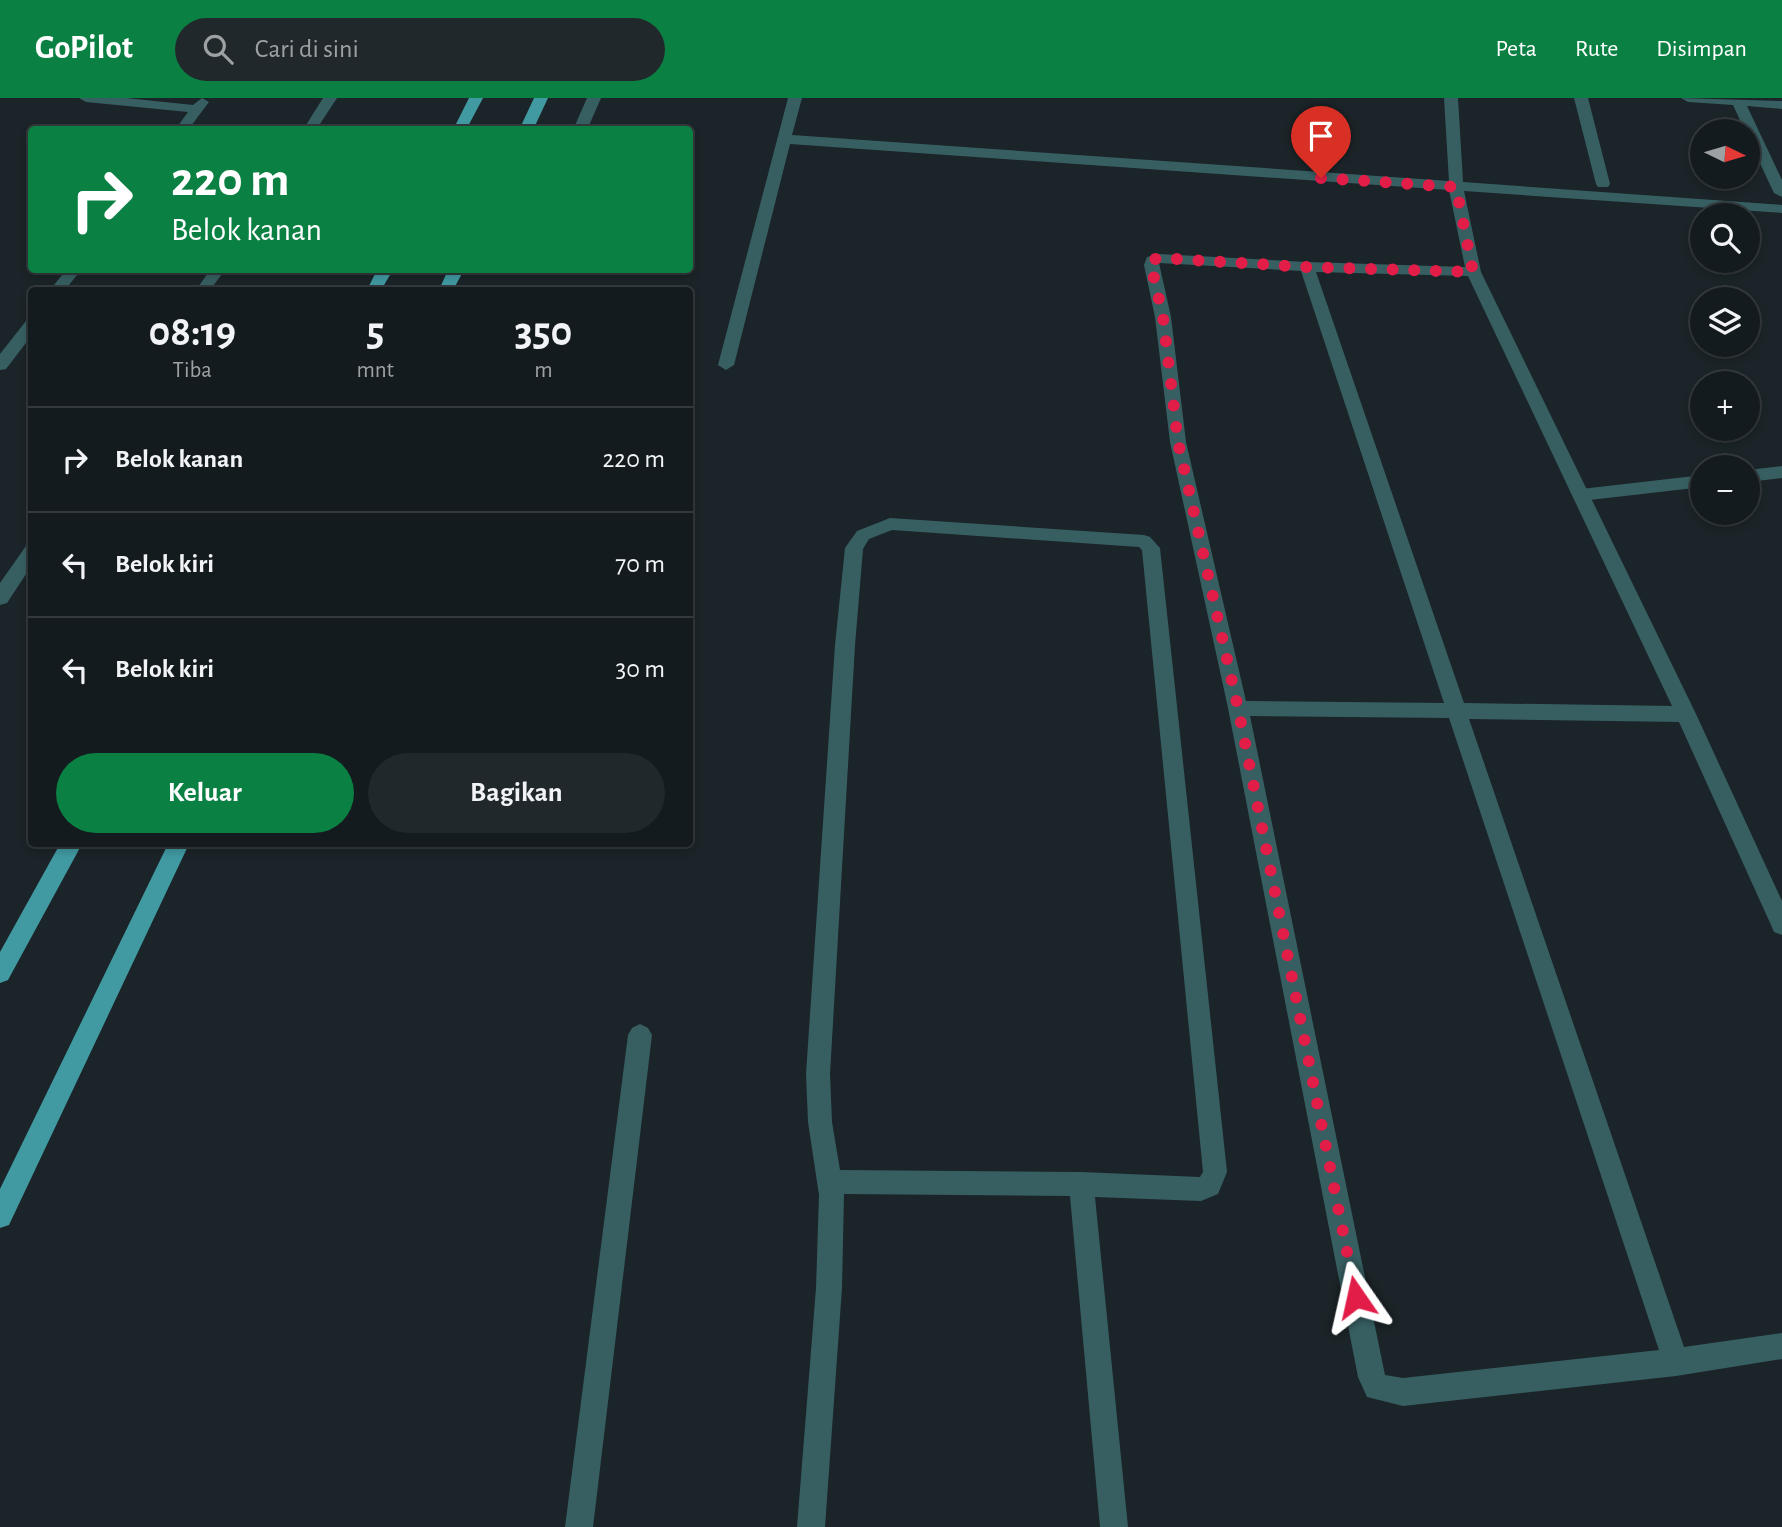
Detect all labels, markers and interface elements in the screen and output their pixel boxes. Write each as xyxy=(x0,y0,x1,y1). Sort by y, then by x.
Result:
search box xyxy=(175,18,665,81)
icon: search xyxy=(199,30,237,68)
text: GoPilot xyxy=(35,32,133,65)
text: Cari di sini xyxy=(255,36,359,62)
text: Peta xyxy=(1496,37,1537,61)
text: Rute xyxy=(1575,37,1618,61)
text: Disimpan xyxy=(1656,37,1747,61)
pin xyxy=(1291,106,1351,178)
icon: arrive xyxy=(1302,117,1340,155)
north arrow xyxy=(1690,119,1760,189)
map controls xyxy=(1690,119,1760,525)
icon: right xyxy=(56,154,147,245)
text: 220 m xyxy=(171,156,290,205)
button: search xyxy=(1690,203,1760,273)
text: Belok kanan xyxy=(171,214,322,246)
button: layers xyxy=(1690,287,1760,357)
text: 08:19 xyxy=(148,311,236,353)
text: 5 xyxy=(366,311,384,353)
text: 350 xyxy=(514,311,573,353)
text: Tiba xyxy=(173,359,212,382)
text: mnt xyxy=(357,359,394,382)
text: m xyxy=(534,359,553,382)
button: + xyxy=(1690,371,1760,441)
icon: right xyxy=(56,441,94,479)
text: Belok kanan xyxy=(115,446,243,472)
text: 220 m xyxy=(603,446,665,472)
button: − xyxy=(1690,455,1760,525)
icon: left xyxy=(56,546,94,584)
text: Belok kiri xyxy=(115,551,214,577)
text: 70 m xyxy=(615,551,665,577)
icon: left xyxy=(56,651,94,689)
text: Belok kiri xyxy=(115,656,214,682)
text: 30 m xyxy=(615,656,665,682)
button: Keluar xyxy=(56,753,354,833)
button: Bagikan xyxy=(368,753,665,833)
position arrow xyxy=(1319,1260,1393,1334)

